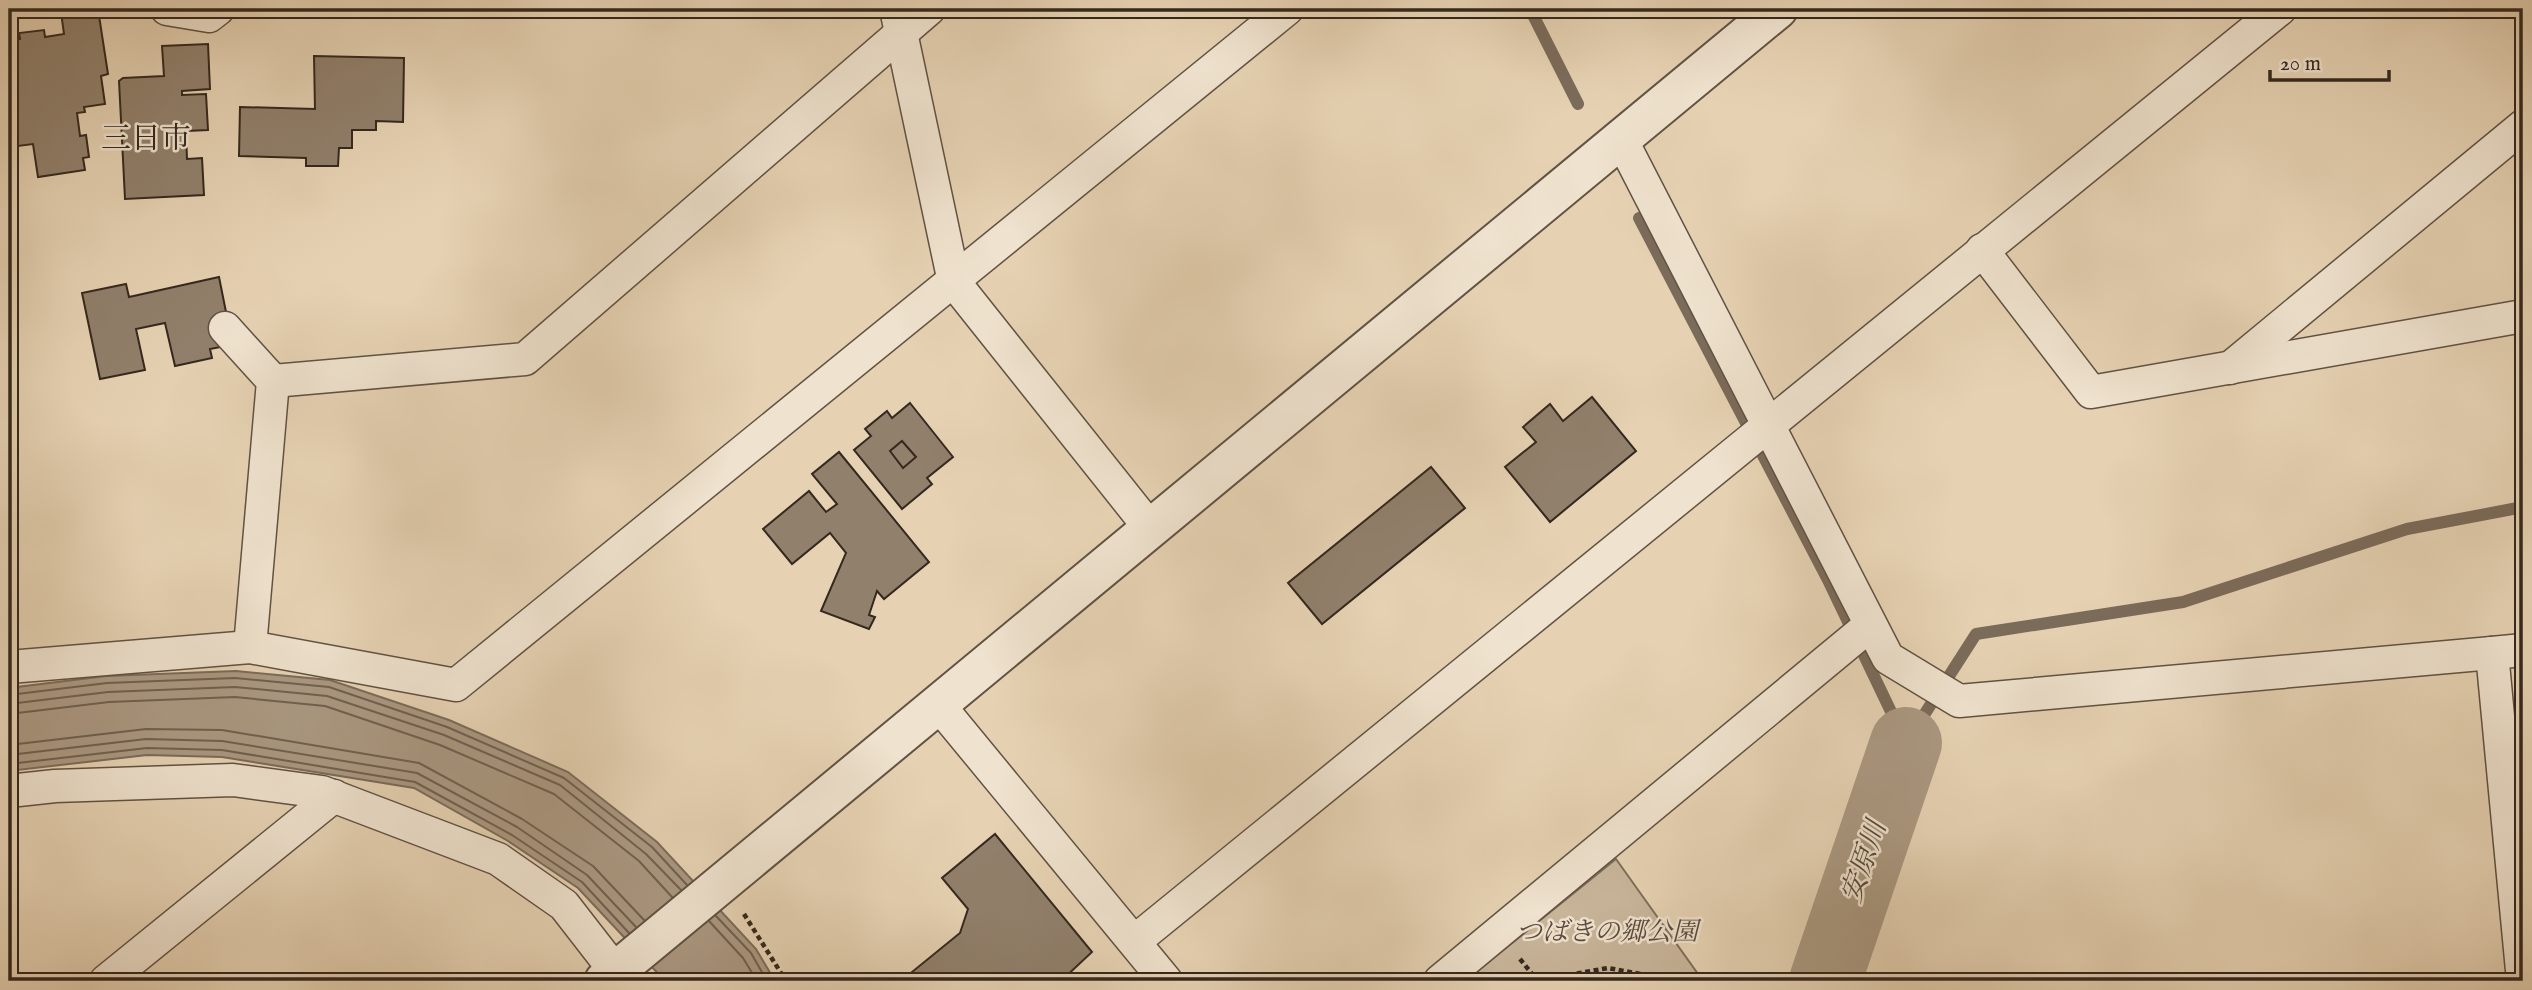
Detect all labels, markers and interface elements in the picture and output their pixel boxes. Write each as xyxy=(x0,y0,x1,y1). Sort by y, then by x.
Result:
scale bar xyxy=(2270,38,2388,82)
text: 20 m xyxy=(2280,51,2321,78)
district label: 三日市 xyxy=(101,121,191,159)
water label: 安原川 xyxy=(1835,814,1896,907)
park label: つばきの郷公園 xyxy=(1516,916,1702,949)

